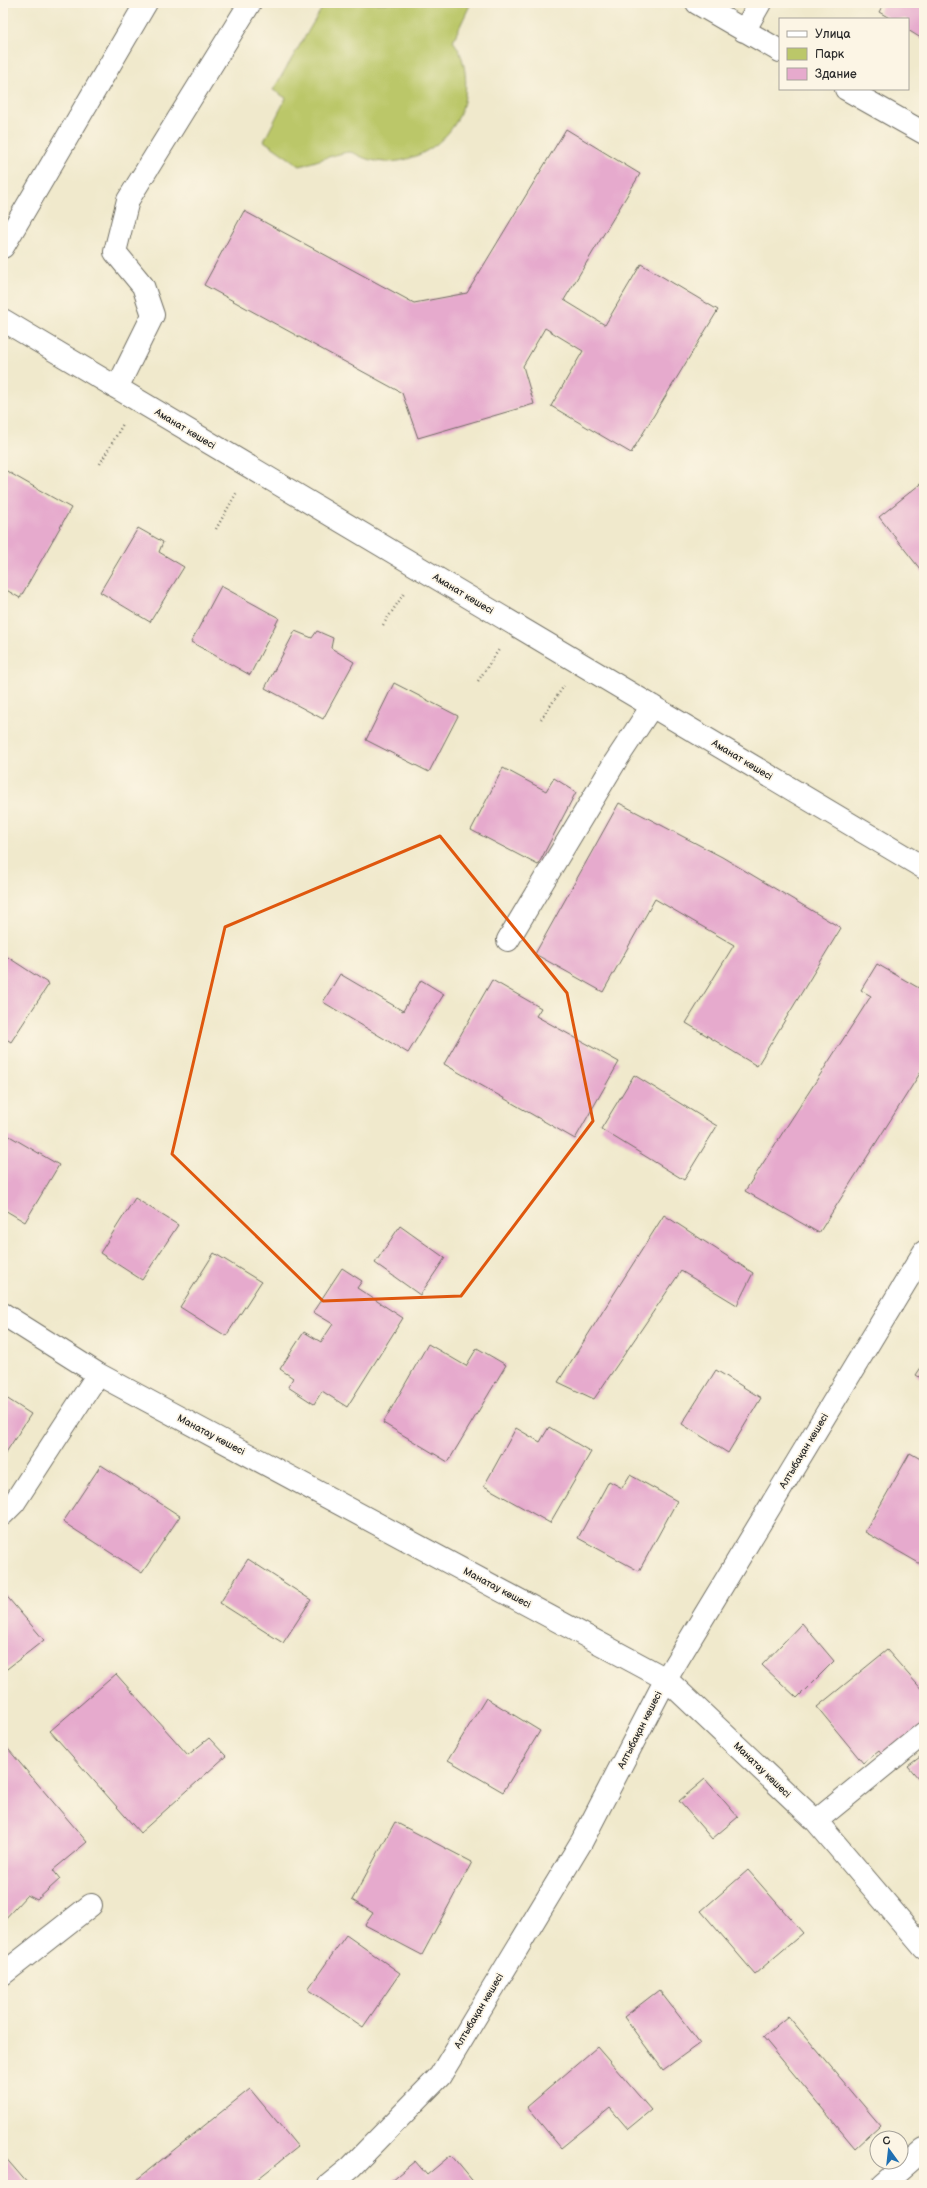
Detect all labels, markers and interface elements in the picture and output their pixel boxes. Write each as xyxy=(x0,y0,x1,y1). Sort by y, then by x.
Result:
legend xyxy=(779,18,909,90)
text: Улица xyxy=(815,27,851,42)
text: Парк xyxy=(815,47,845,62)
text: Здание xyxy=(815,67,857,82)
street label: Аманат көшесі xyxy=(152,406,218,452)
street label: Аманат көшесі xyxy=(430,571,496,617)
street label: Аманат көшесі xyxy=(709,737,775,783)
street label: Алтыбақан көшесі xyxy=(776,1411,831,1492)
street label: Манатау көшесі xyxy=(175,1412,247,1458)
street label: Манатау көшесі xyxy=(461,1565,533,1611)
street label: Алтыбақан көшесі xyxy=(615,1689,665,1772)
street label: Манатау көшесі xyxy=(731,1740,793,1800)
street label: Алтыбақан көшесі xyxy=(451,1971,506,2052)
north arrow xyxy=(869,2130,909,2170)
text: С xyxy=(881,2133,892,2148)

